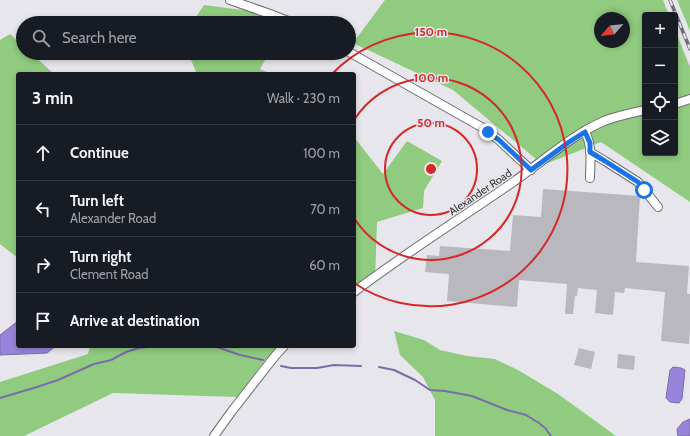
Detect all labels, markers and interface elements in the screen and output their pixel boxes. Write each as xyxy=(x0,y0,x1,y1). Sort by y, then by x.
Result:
north arrow xyxy=(594,12,630,48)
map controls xyxy=(642,12,678,156)
button: + xyxy=(642,12,678,48)
search box xyxy=(16,16,356,60)
text: 150 m xyxy=(415,24,447,39)
icon: search xyxy=(30,27,52,49)
text: Search here xyxy=(62,29,137,47)
button: − xyxy=(642,48,678,84)
text: 100 m xyxy=(414,70,448,85)
button: locate xyxy=(642,84,678,120)
text: 3 min xyxy=(32,88,73,108)
text: Walk · 230 m xyxy=(267,90,340,106)
text: 50 m xyxy=(417,115,445,130)
button: layers xyxy=(642,120,678,156)
route end xyxy=(479,123,497,141)
icon: ahead xyxy=(32,142,54,164)
text: Continue xyxy=(70,144,129,162)
text: 100 m xyxy=(303,145,340,161)
centre of rings xyxy=(424,162,438,176)
street label: Alexander Road xyxy=(446,166,514,218)
route start xyxy=(635,181,653,199)
text: Turn left xyxy=(70,192,124,210)
icon: left xyxy=(32,198,54,220)
text: 70 m xyxy=(310,201,340,217)
text: Alexander Road xyxy=(70,210,156,226)
text: Turn right xyxy=(70,248,131,266)
icon: right xyxy=(32,254,54,276)
text: 60 m xyxy=(309,257,340,273)
text: Clement Road xyxy=(70,266,148,282)
icon: arrive xyxy=(32,310,54,332)
text: Arrive at destination xyxy=(70,312,200,330)

